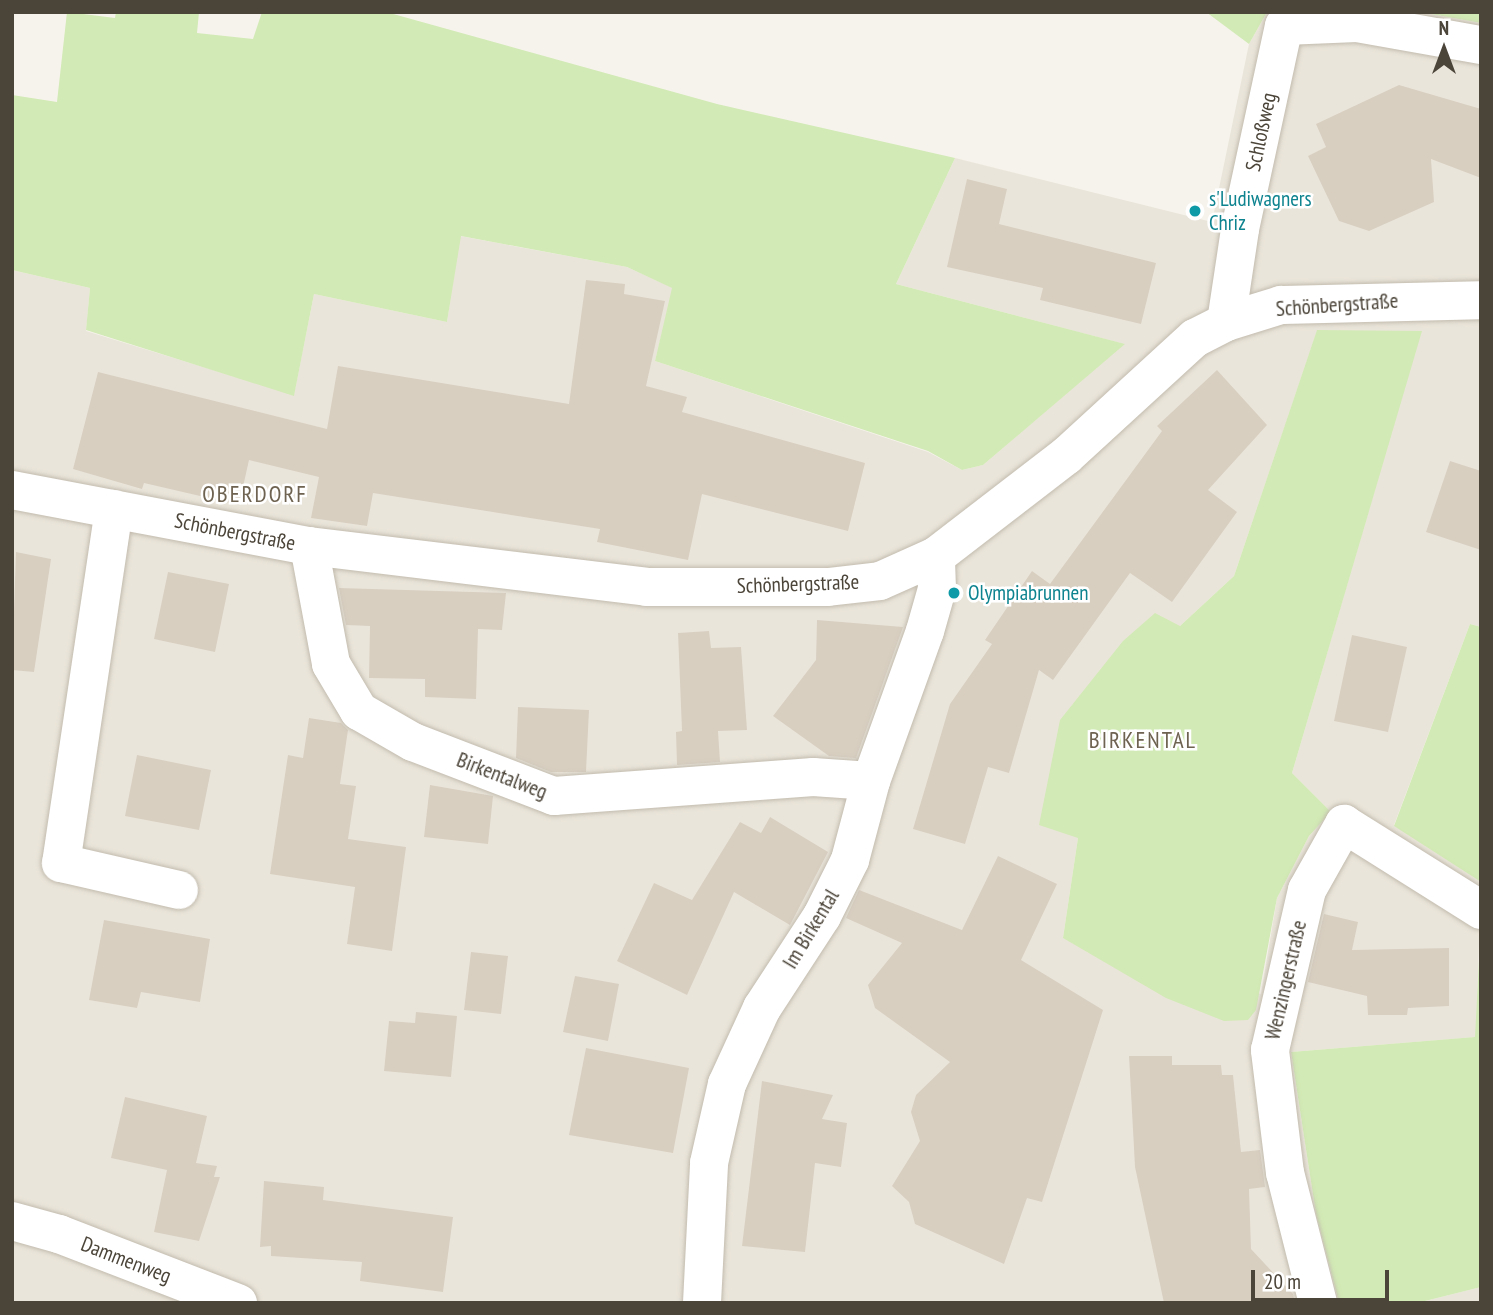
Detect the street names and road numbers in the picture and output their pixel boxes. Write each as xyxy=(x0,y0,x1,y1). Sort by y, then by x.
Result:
street label: Schloßweg xyxy=(1240,90,1282,174)
street label: Schönbergstraße xyxy=(1275,288,1399,322)
street label: Schönbergstraße xyxy=(172,508,298,556)
street label: Schönbergstraße xyxy=(736,569,860,599)
street label: Birkentalweg xyxy=(453,747,551,805)
street label: Im Birkental xyxy=(778,885,844,973)
street label: Wenzingerstraße xyxy=(1260,918,1312,1042)
street label: Dammenweg xyxy=(77,1231,175,1289)

